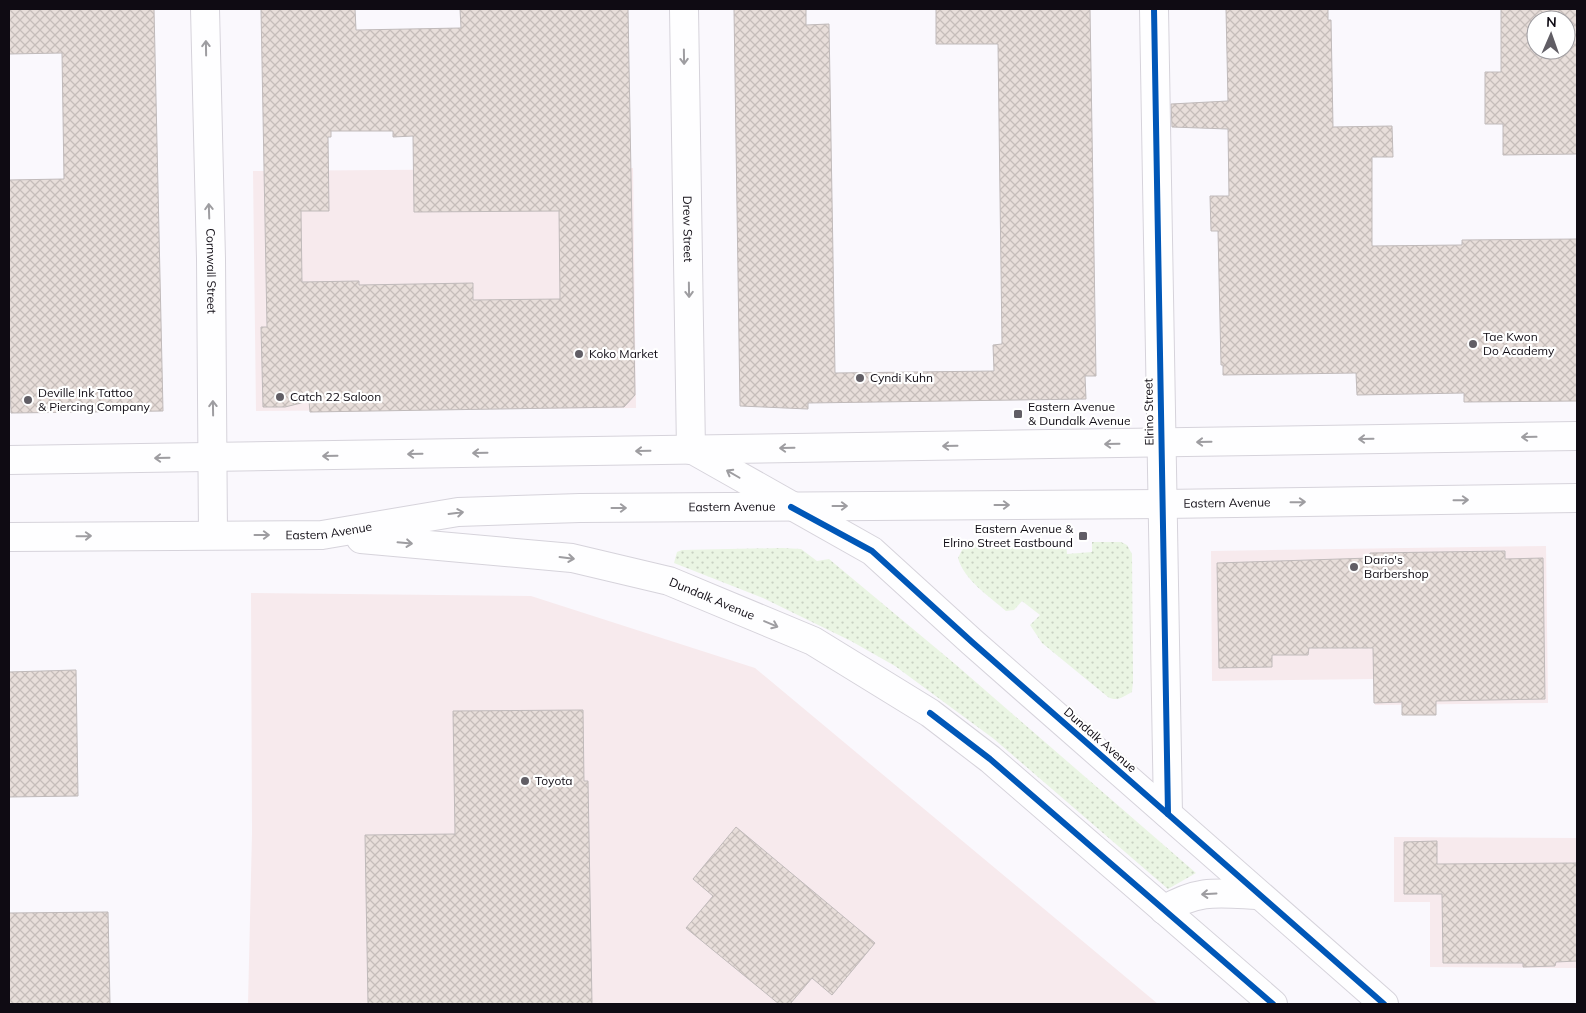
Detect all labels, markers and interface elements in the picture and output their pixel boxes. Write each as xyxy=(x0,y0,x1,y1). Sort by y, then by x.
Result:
north arrow xyxy=(1526,10,1576,60)
text: N xyxy=(1546,13,1557,31)
one-way arrow xyxy=(201,41,211,57)
one-way arrow xyxy=(680,49,689,65)
street label: Drew Street xyxy=(680,196,696,262)
one-way arrow xyxy=(205,203,214,219)
street label: Cornwall Street xyxy=(203,228,219,314)
one-way arrow xyxy=(684,282,693,298)
place label: Tae Kwon Do Academy xyxy=(1483,329,1555,358)
marker: Tae Kwon Do Academy xyxy=(1467,338,1479,350)
place label: Koko Market xyxy=(589,346,658,361)
marker: Koko Market xyxy=(573,348,585,360)
place label: Cyndi Kuhn xyxy=(870,370,933,385)
marker: Cyndi Kuhn xyxy=(854,372,866,384)
street label: Elrino Street xyxy=(1140,378,1157,446)
place label: Deville Ink Tattoo & Piercing Company xyxy=(38,385,150,414)
place label: Catch 22 Saloon xyxy=(290,389,381,404)
marker: Catch 22 Saloon xyxy=(274,391,286,403)
marker: Deville Ink Tattoo & Piercing Company xyxy=(22,394,34,406)
place label: Eastern Avenue & Dundalk Avenue xyxy=(1028,399,1130,428)
one-way arrow xyxy=(208,401,218,417)
marker: Eastern Avenue & Dundalk Avenue xyxy=(1012,408,1024,420)
one-way arrow xyxy=(1521,432,1537,442)
one-way arrow xyxy=(1358,434,1374,444)
one-way arrow xyxy=(1196,437,1212,447)
one-way arrow xyxy=(1105,439,1121,448)
one-way arrow xyxy=(942,441,958,451)
one-way arrow xyxy=(780,443,796,453)
one-way arrow xyxy=(635,446,651,456)
one-way arrow xyxy=(472,448,488,458)
one-way arrow xyxy=(408,450,424,459)
one-way arrow xyxy=(323,451,339,461)
one-way arrow xyxy=(155,453,171,463)
one-way arrow xyxy=(727,468,741,478)
street label: Eastern Avenue xyxy=(1183,494,1271,511)
one-way arrow xyxy=(1452,495,1468,504)
one-way arrow xyxy=(1290,497,1306,507)
street label: Eastern Avenue xyxy=(688,499,776,514)
one-way arrow xyxy=(994,500,1010,510)
one-way arrow xyxy=(831,501,847,511)
one-way arrow xyxy=(610,503,626,512)
one-way arrow xyxy=(448,508,464,518)
street label: Eastern Avenue xyxy=(285,519,373,542)
place label: Eastern Avenue & Elrino Street Eastbound xyxy=(943,521,1074,550)
one-way arrow xyxy=(253,530,269,540)
marker: Eastern Avenue & Elrino Street Eastbound xyxy=(1077,530,1089,542)
one-way arrow xyxy=(76,531,92,541)
one-way arrow xyxy=(397,538,413,547)
place label: Dario's Barbershop xyxy=(1364,552,1429,581)
one-way arrow xyxy=(559,553,575,563)
marker: Dario's Barbershop xyxy=(1348,561,1360,573)
street label: Dundalk Avenue xyxy=(667,574,757,623)
one-way arrow xyxy=(763,620,778,629)
street label: Dundalk Avenue xyxy=(1061,704,1140,775)
place label: Toyota xyxy=(535,773,573,788)
marker: Toyota xyxy=(519,775,531,787)
one-way arrow xyxy=(1201,889,1217,898)

